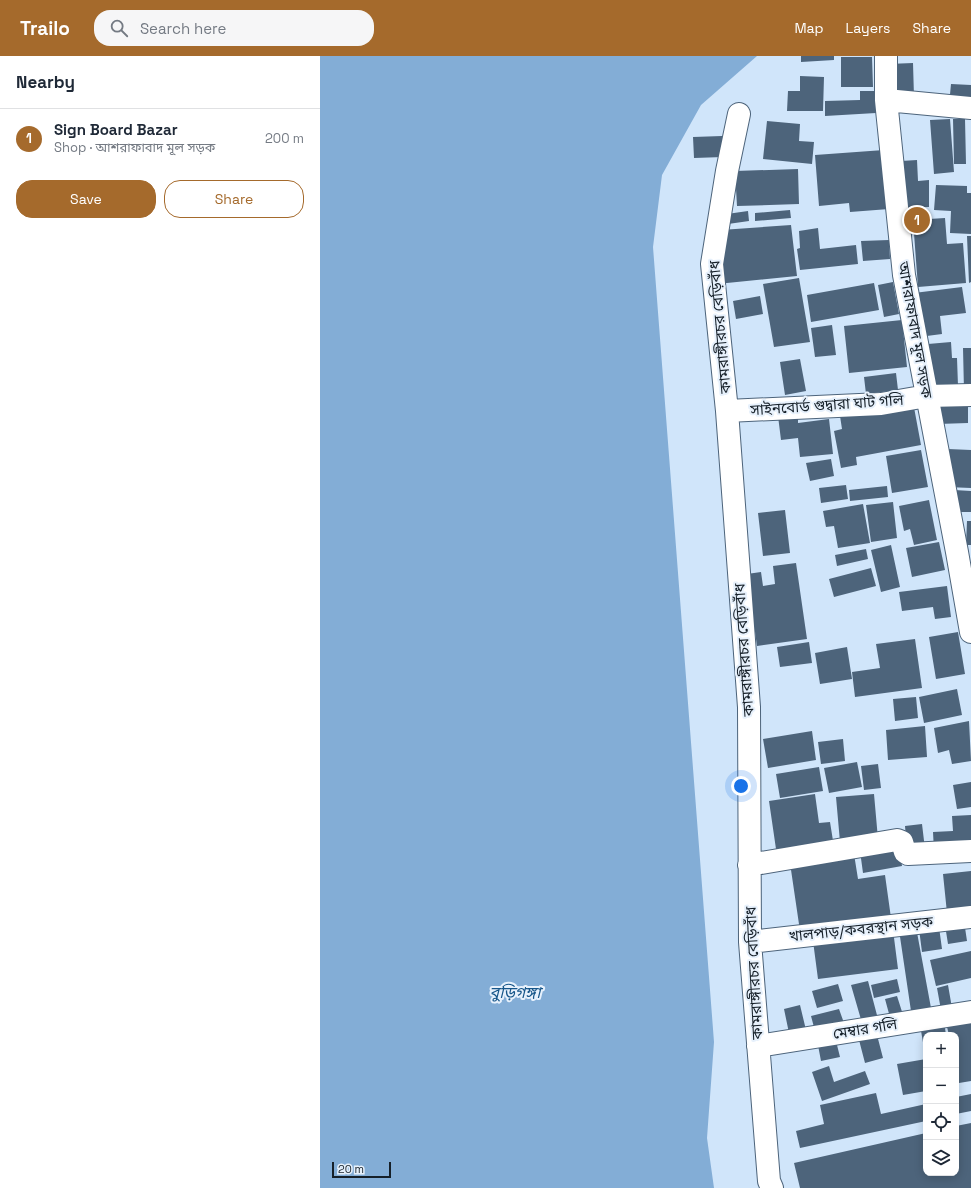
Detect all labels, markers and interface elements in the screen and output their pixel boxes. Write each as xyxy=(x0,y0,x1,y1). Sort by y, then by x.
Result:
search box xyxy=(94,10,374,46)
text: Trailo xyxy=(20,16,70,41)
icon: search xyxy=(108,17,130,39)
text: Search here xyxy=(140,19,226,38)
text: Map xyxy=(794,19,824,37)
text: Layers xyxy=(846,19,890,37)
text: Share xyxy=(912,19,951,37)
text: Nearby xyxy=(16,71,75,93)
text: Sign Board Bazar xyxy=(54,120,178,139)
text: 1 xyxy=(26,130,32,147)
text: 200 m xyxy=(265,130,304,147)
text: Shop · আশরাফাবাদ মূল সড়ক xyxy=(54,139,215,156)
button: Save xyxy=(16,180,156,218)
button: Share xyxy=(164,180,304,218)
pin: 1 xyxy=(904,205,930,235)
street label: কামরাঙ্গীরচর বেড়িবাঁধ xyxy=(704,259,735,395)
street label: আশরাফাবাদ মূল সড়ক xyxy=(894,259,937,401)
street label: সাইনবোর্ড গুদ্বারা ঘাট গলি xyxy=(749,390,905,419)
street label: কামরাঙ্গীরচর বেড়িবাঁধ xyxy=(729,582,758,718)
your location xyxy=(731,776,751,796)
street label: কামরাঙ্গীরচর বেড়িবাঁধ xyxy=(740,905,767,1041)
street label: খালপাড়/কবরস্থান সড়ক xyxy=(788,911,935,946)
water label: বুড়িগঙ্গা xyxy=(490,982,543,1003)
street label: মেম্বার গলি xyxy=(831,1014,899,1043)
map controls xyxy=(923,1032,959,1176)
button: + xyxy=(923,1032,959,1068)
button: − xyxy=(923,1068,959,1104)
button: locate xyxy=(923,1104,959,1140)
button: layers xyxy=(923,1140,959,1176)
scale bar xyxy=(332,1160,391,1179)
text: 20 m xyxy=(338,1162,364,1176)

